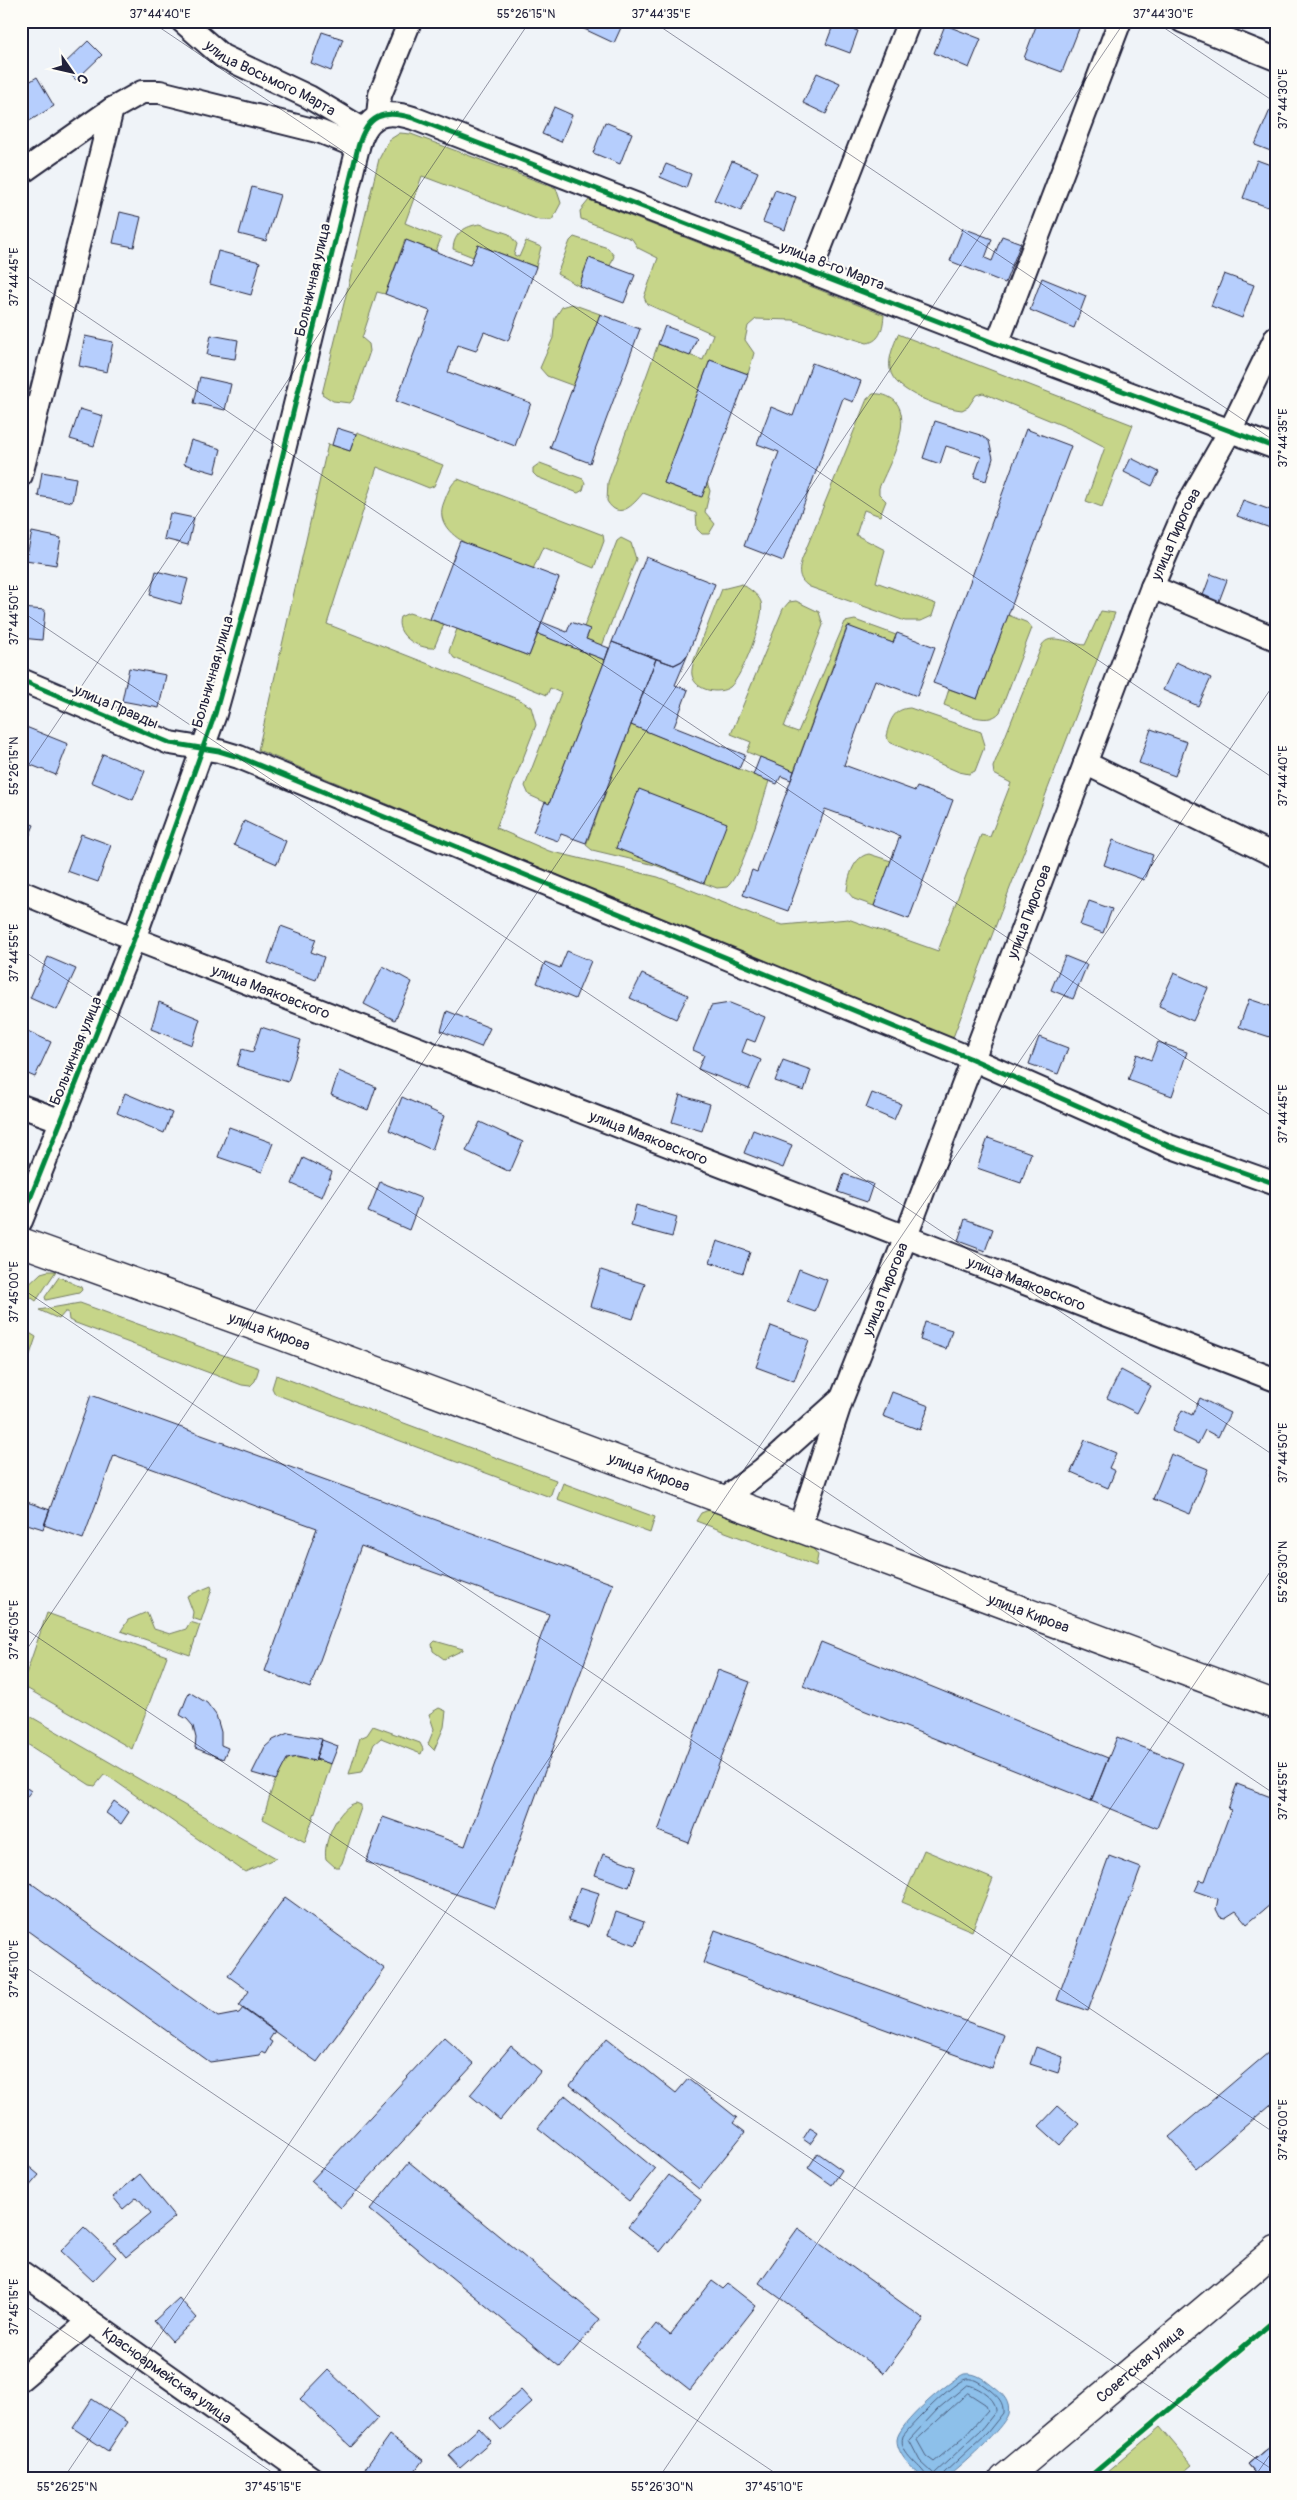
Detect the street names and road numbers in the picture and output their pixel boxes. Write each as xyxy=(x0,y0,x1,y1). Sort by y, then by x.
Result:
street label: улица Восьмого Марта xyxy=(200,35,339,120)
street label: Больничная улица xyxy=(291,221,335,339)
street label: улица 8-го Марта xyxy=(776,237,887,295)
street label: улица Пирогова xyxy=(1146,485,1205,584)
street label: Больничная улица xyxy=(188,614,238,730)
street label: улица Правды xyxy=(70,680,161,733)
street label: улица Пирогова xyxy=(1002,862,1055,962)
street label: улица Маяковского xyxy=(208,960,333,1023)
street label: Больничная улица xyxy=(46,994,106,1108)
street label: улица Маяковского xyxy=(586,1106,711,1169)
street label: улица Пирогова xyxy=(858,1240,912,1340)
street label: улица Маяковского xyxy=(964,1252,1088,1315)
street label: улица Кирова xyxy=(225,1307,313,1355)
street label: улица Кирова xyxy=(605,1448,693,1496)
street label: улица Кирова xyxy=(984,1589,1072,1637)
street label: Советская улица xyxy=(1092,2322,1188,2407)
street label: Красноармейская улица xyxy=(98,2323,236,2428)

